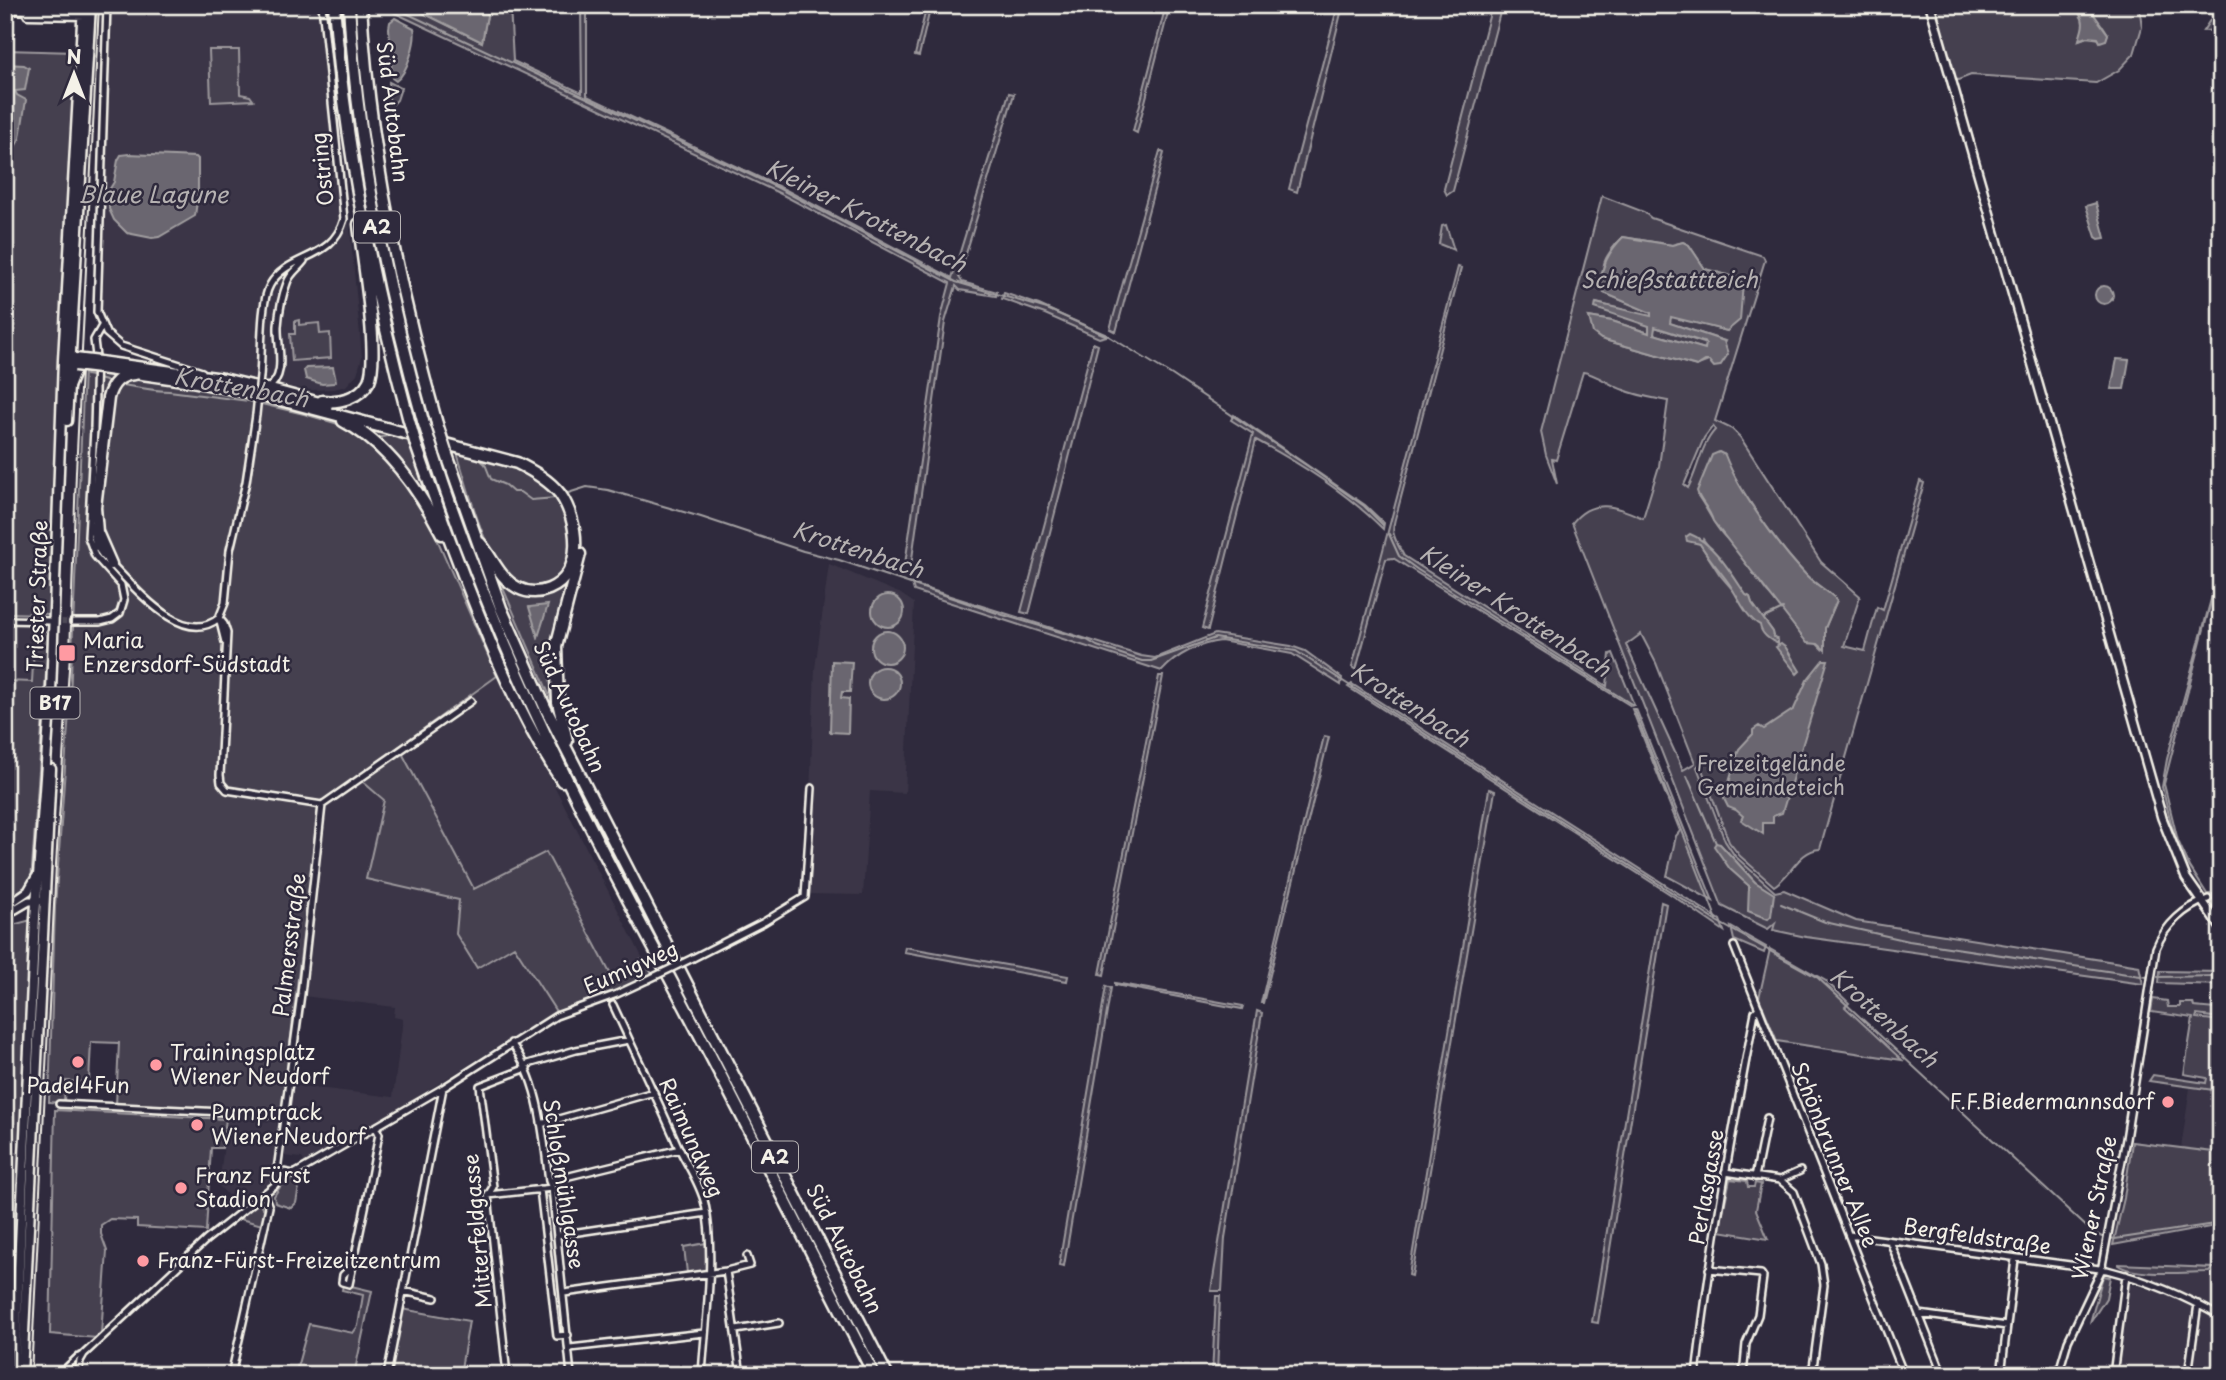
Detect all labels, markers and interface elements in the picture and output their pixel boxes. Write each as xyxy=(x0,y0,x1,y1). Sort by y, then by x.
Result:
north arrow xyxy=(38,38,108,108)
street label: Süd Autobahn xyxy=(369,39,419,184)
text: N xyxy=(66,42,82,70)
street label: Ostring xyxy=(301,131,341,208)
water label: Kleiner Krottenbach xyxy=(760,149,974,281)
water label: Blaue Lagune xyxy=(78,176,230,211)
road number: A2 xyxy=(354,212,400,243)
water label: Schießstattteich xyxy=(1580,261,1758,296)
water label: Krottenbach xyxy=(171,358,312,416)
water label: Krottenbach xyxy=(789,511,929,586)
street label: Triester Straße xyxy=(17,519,55,672)
water label: Kleiner Krottenbach xyxy=(1414,535,1619,685)
place label: Maria Enzersdorf-Südstadt xyxy=(83,623,290,679)
street label: Süd Autobahn xyxy=(526,635,615,777)
marker: Maria Enzersdorf-Südstadt xyxy=(57,643,77,663)
water label: Krottenbach xyxy=(1344,652,1478,756)
road number: B17 xyxy=(30,688,80,718)
park label: Freizeitgelände Gemeindeteich xyxy=(1696,746,1846,802)
street label: Palmersstraße xyxy=(263,871,313,1018)
street label: Eumigweg xyxy=(578,931,683,1001)
water label: Krottenbach xyxy=(1823,958,1948,1076)
place label: Trainingsplatz Wiener Neudorf xyxy=(170,1035,331,1091)
marker: Padel4Fun xyxy=(70,1054,86,1070)
street label: Schönbrunner Allee xyxy=(1784,1056,1888,1252)
marker: Trainingsplatz Wiener Neudorf xyxy=(148,1057,164,1073)
place label: Padel4Fun xyxy=(26,1068,130,1100)
street label: Raimundweg xyxy=(652,1072,734,1202)
place label: F.F.Biedermannsdorf xyxy=(1950,1084,2156,1116)
marker: F.F.Biedermannsdorf xyxy=(2160,1094,2176,1110)
place label: Pumptrack WienerNeudorf xyxy=(211,1095,368,1151)
street label: Schloßmühlgasse xyxy=(536,1096,594,1271)
marker: Pumptrack WienerNeudorf xyxy=(189,1117,205,1133)
street label: Perlasgasse xyxy=(1679,1126,1731,1247)
street label: Wiener Straße xyxy=(2062,1132,2124,1283)
road number: A2 xyxy=(752,1142,798,1172)
street label: Mitterfeldgasse xyxy=(453,1153,499,1310)
place label: Franz Fürst Stadion xyxy=(195,1158,310,1214)
street label: Süd Autobahn xyxy=(799,1178,892,1319)
marker: Franz Fürst Stadion xyxy=(173,1180,189,1196)
street label: Bergfeldstraße xyxy=(1901,1209,2053,1261)
place label: Franz-Fürst-Freizeitzentrum xyxy=(157,1243,441,1275)
marker: Franz-Fürst-Freizeitzentrum xyxy=(135,1253,151,1269)

